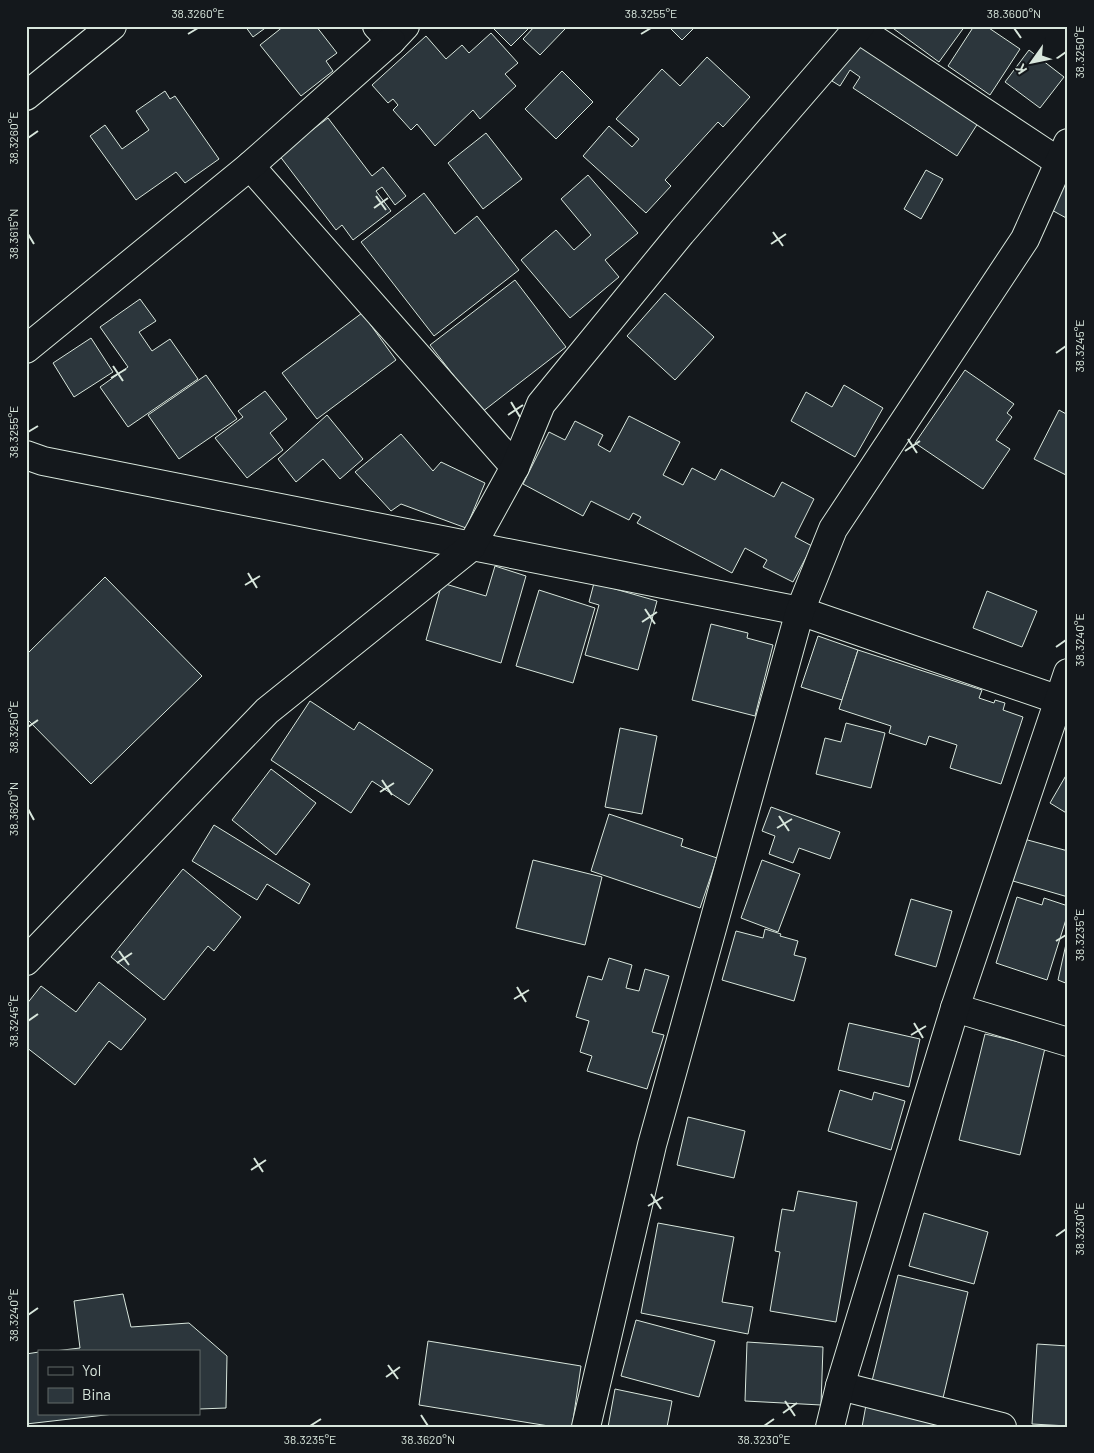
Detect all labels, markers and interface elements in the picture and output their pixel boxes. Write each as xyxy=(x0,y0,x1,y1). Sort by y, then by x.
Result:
text: 38.3260°E xyxy=(171,6,225,20)
text: 38.3255°E xyxy=(625,6,677,20)
text: 38.3600°N xyxy=(987,6,1041,20)
text: 38.3250°E xyxy=(1072,25,1086,79)
north arrow xyxy=(1006,38,1056,88)
text: K xyxy=(1011,61,1030,78)
text: 38.3260°E xyxy=(6,111,20,165)
text: 38.3615°N xyxy=(6,209,20,259)
text: 38.3245°E xyxy=(1072,320,1086,373)
text: 38.3255°E xyxy=(6,406,20,458)
text: 38.3240°E xyxy=(1072,613,1086,667)
text: 38.3250°E xyxy=(6,700,20,754)
text: 38.3620°N xyxy=(6,782,20,836)
text: 38.3235°E xyxy=(1072,909,1086,961)
text: 38.3245°E xyxy=(6,995,20,1048)
text: 38.3230°E xyxy=(1072,1202,1086,1256)
text: 38.3240°E xyxy=(6,1288,20,1342)
legend xyxy=(38,1350,200,1416)
text: Yol xyxy=(82,1361,101,1379)
text: Bina xyxy=(82,1385,111,1403)
text: 38.3235°E xyxy=(284,1432,336,1446)
text: 38.3620°N xyxy=(401,1432,455,1446)
text: 38.3230°E xyxy=(737,1432,791,1446)

